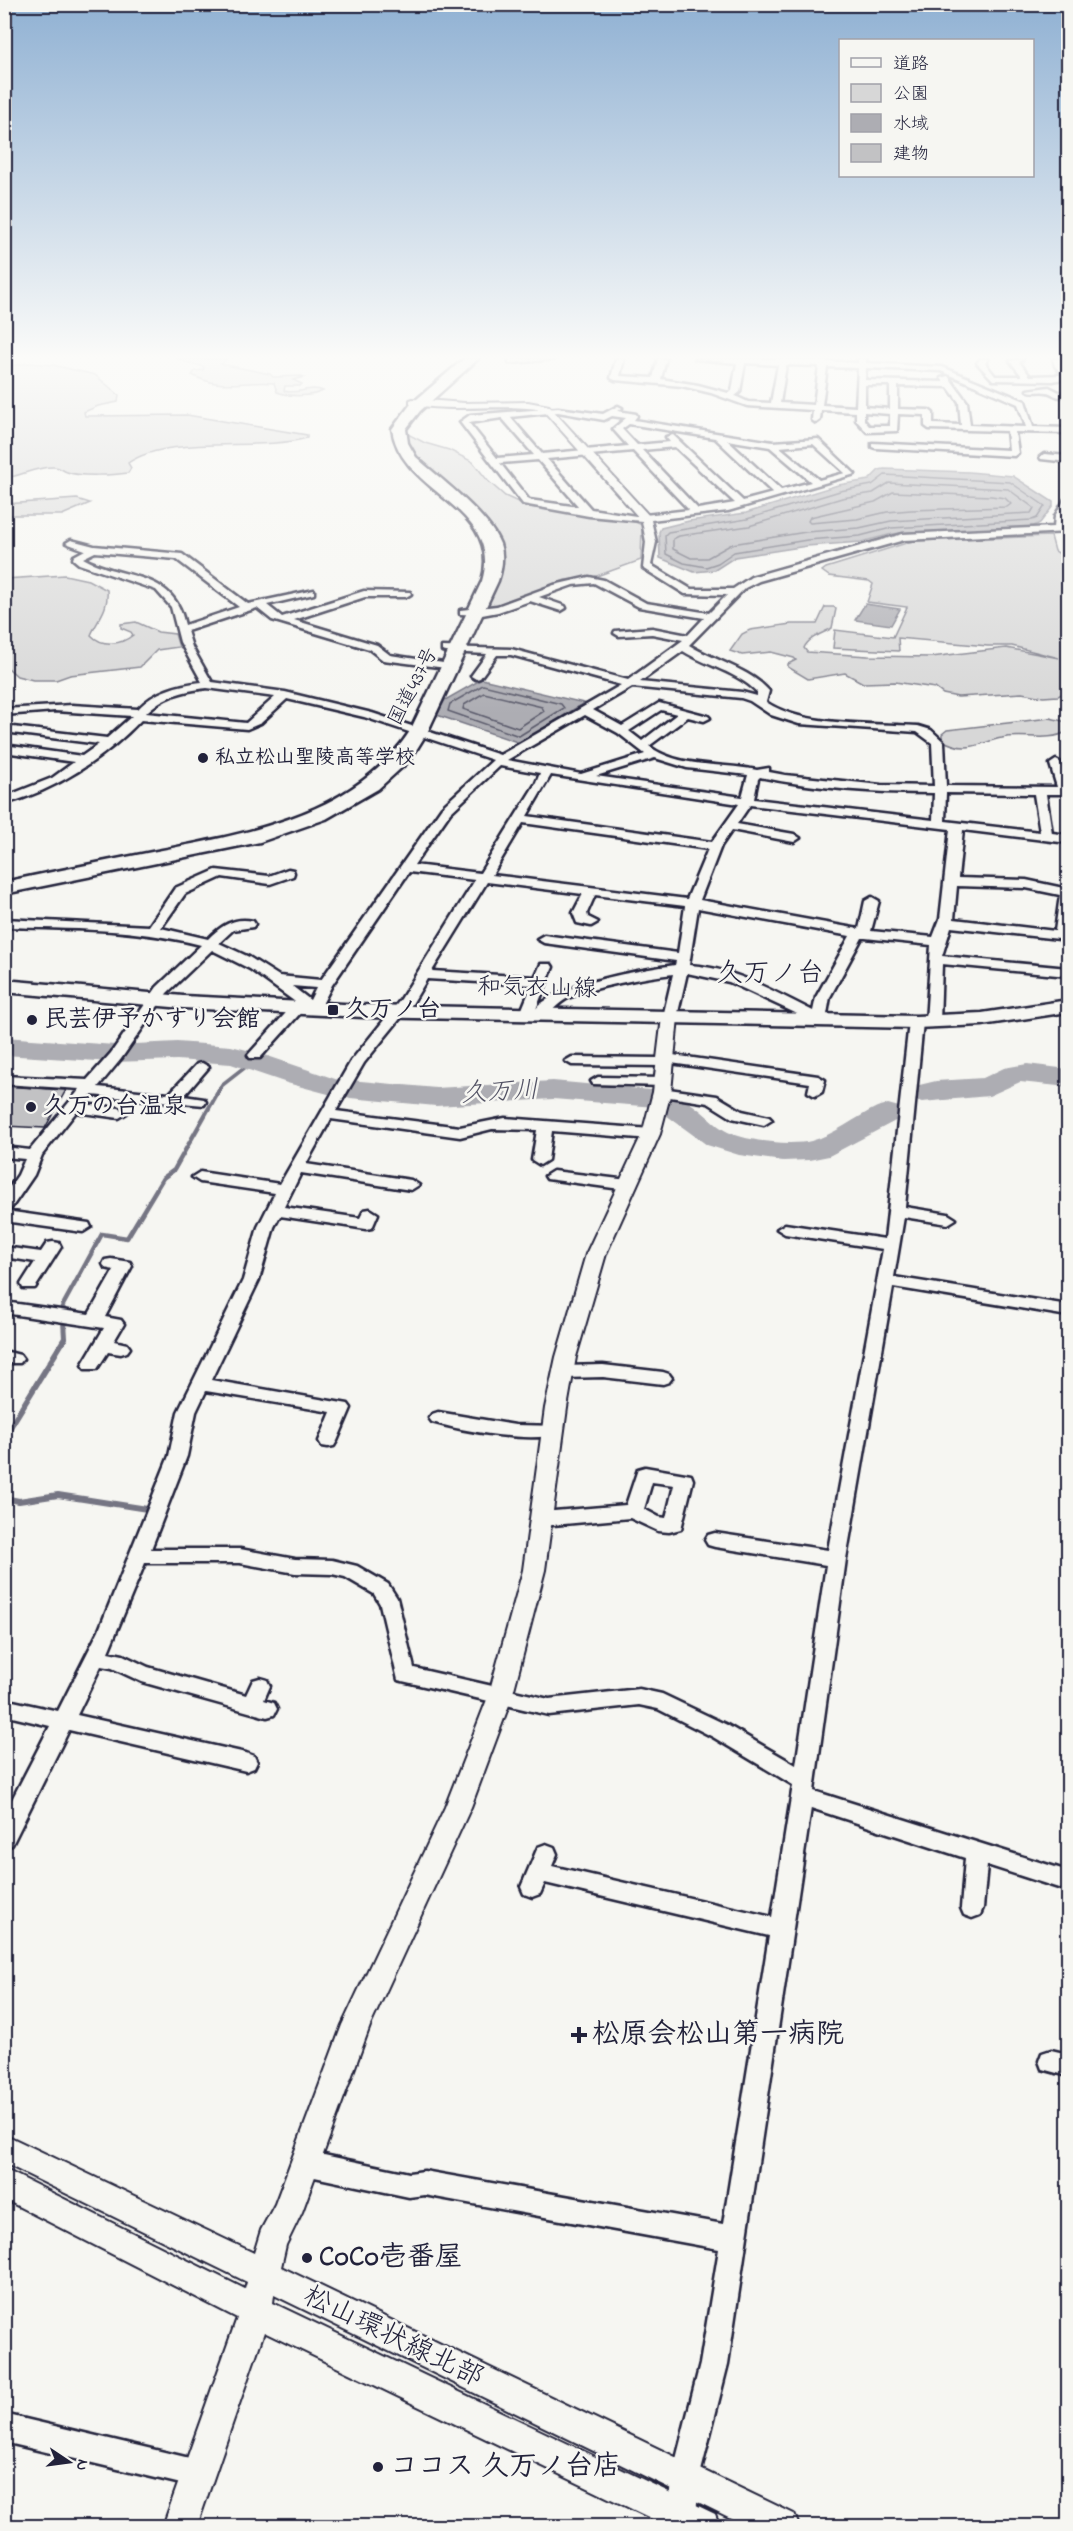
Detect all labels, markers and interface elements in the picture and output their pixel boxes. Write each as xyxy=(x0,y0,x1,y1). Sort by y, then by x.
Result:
legend xyxy=(839,39,1034,177)
text: 道路 xyxy=(893,52,929,78)
text: 公園 xyxy=(893,82,929,108)
text: 水域 xyxy=(893,112,929,138)
text: 建物 xyxy=(893,142,929,168)
street label: 国道437号 xyxy=(382,643,446,731)
place label: 私立松山聖陵高等学校 xyxy=(215,744,415,773)
marker: 私立松山聖陵高等学校 xyxy=(196,751,210,765)
district label: 久万ノ台 xyxy=(716,955,824,994)
street label: 和気衣山線 xyxy=(477,970,597,1008)
place label: 久万ノ台 xyxy=(345,993,441,1028)
place label: 民芸伊予かすり会館 xyxy=(44,1003,260,1038)
marker: 久万ノ台 xyxy=(326,1003,340,1017)
marker: 民芸伊予かすり会館 xyxy=(25,1013,39,1027)
water label: 久万川 xyxy=(460,1072,540,1114)
place label: 久万の台温泉 xyxy=(43,1090,187,1125)
marker: 久万の台温泉 xyxy=(24,1100,38,1114)
place label: 松原会松山第一病院 xyxy=(592,2015,844,2056)
marker: 松原会松山第一病院 xyxy=(570,2026,588,2044)
place label: CoCo壱番屋 xyxy=(319,2238,463,2279)
marker: CoCo壱番屋 xyxy=(300,2251,314,2265)
street label: 松山環状線北部 xyxy=(296,2277,490,2399)
north arrow xyxy=(39,2432,99,2492)
place label: ココス 久万ノ台店 xyxy=(390,2447,621,2488)
text: N xyxy=(69,2457,95,2473)
marker: ココス 久万ノ台店 xyxy=(371,2460,385,2474)

